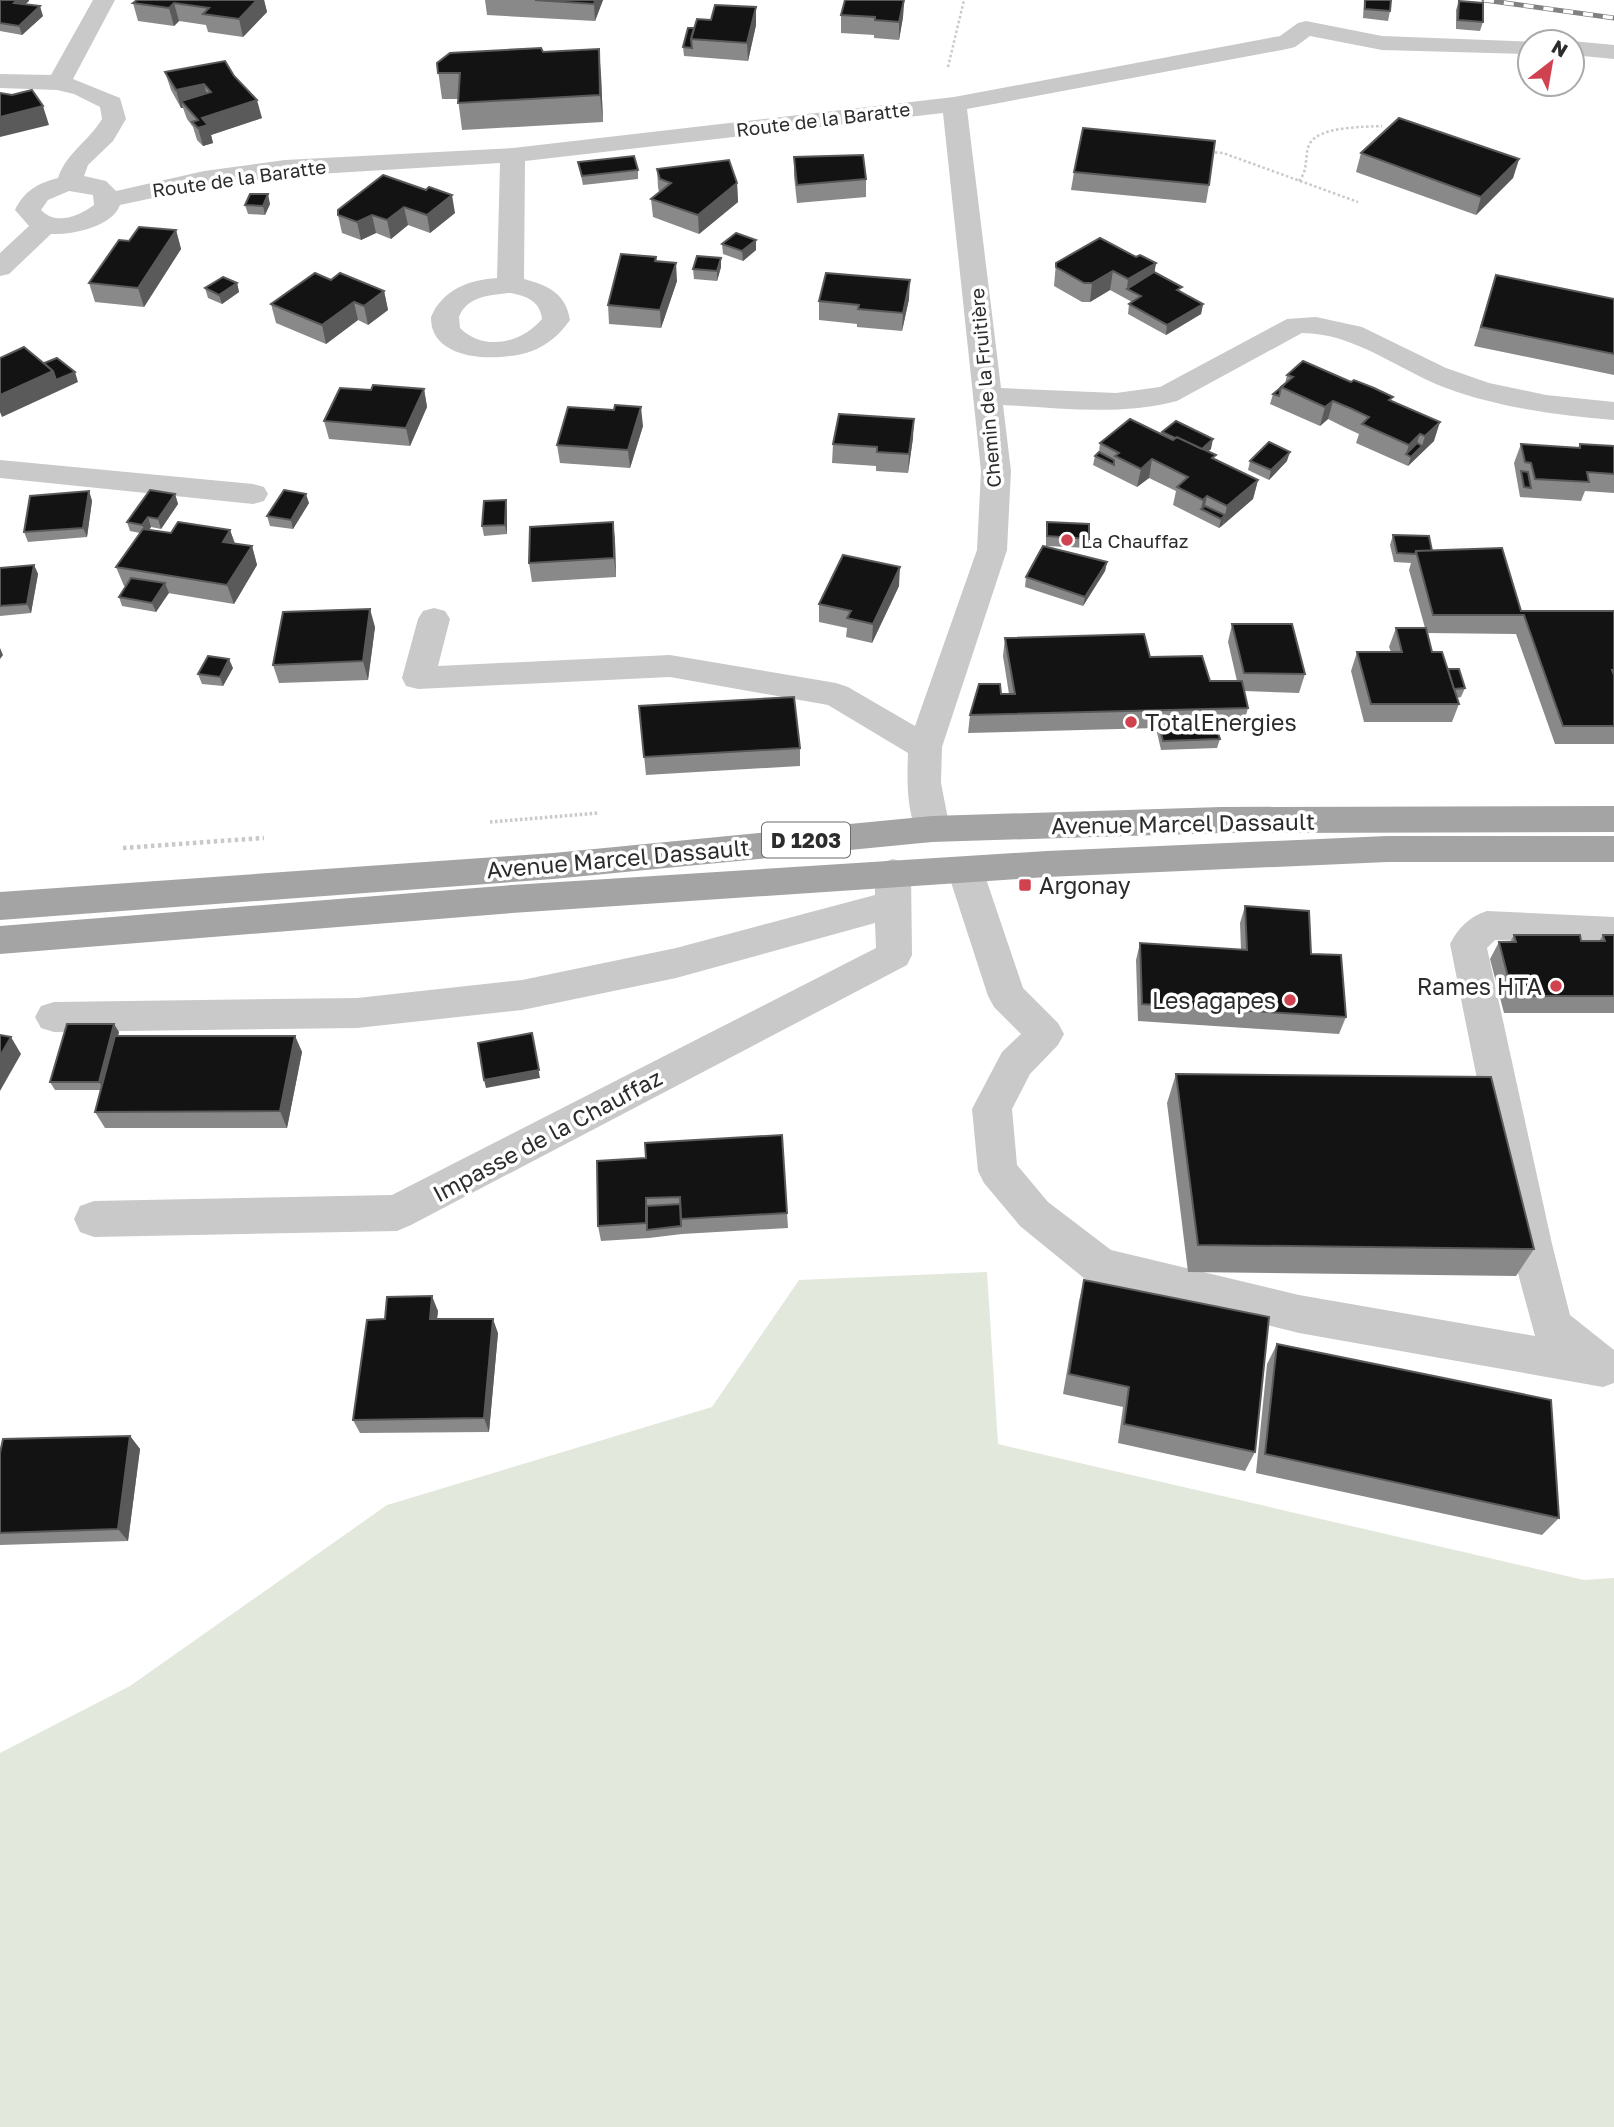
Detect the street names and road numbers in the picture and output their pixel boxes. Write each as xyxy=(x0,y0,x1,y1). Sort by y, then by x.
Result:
street label: Route de la Baratte xyxy=(735,97,911,141)
street label: Route de la Baratte xyxy=(151,154,327,202)
street label: Chemin de la Fruitière xyxy=(965,287,1005,489)
street label: Avenue Marcel Dassault xyxy=(1051,807,1315,839)
road number: D 1203 xyxy=(762,822,850,858)
street label: Avenue Marcel Dassault xyxy=(485,833,751,883)
street label: Impasse de la Chauffaz xyxy=(428,1063,666,1207)

